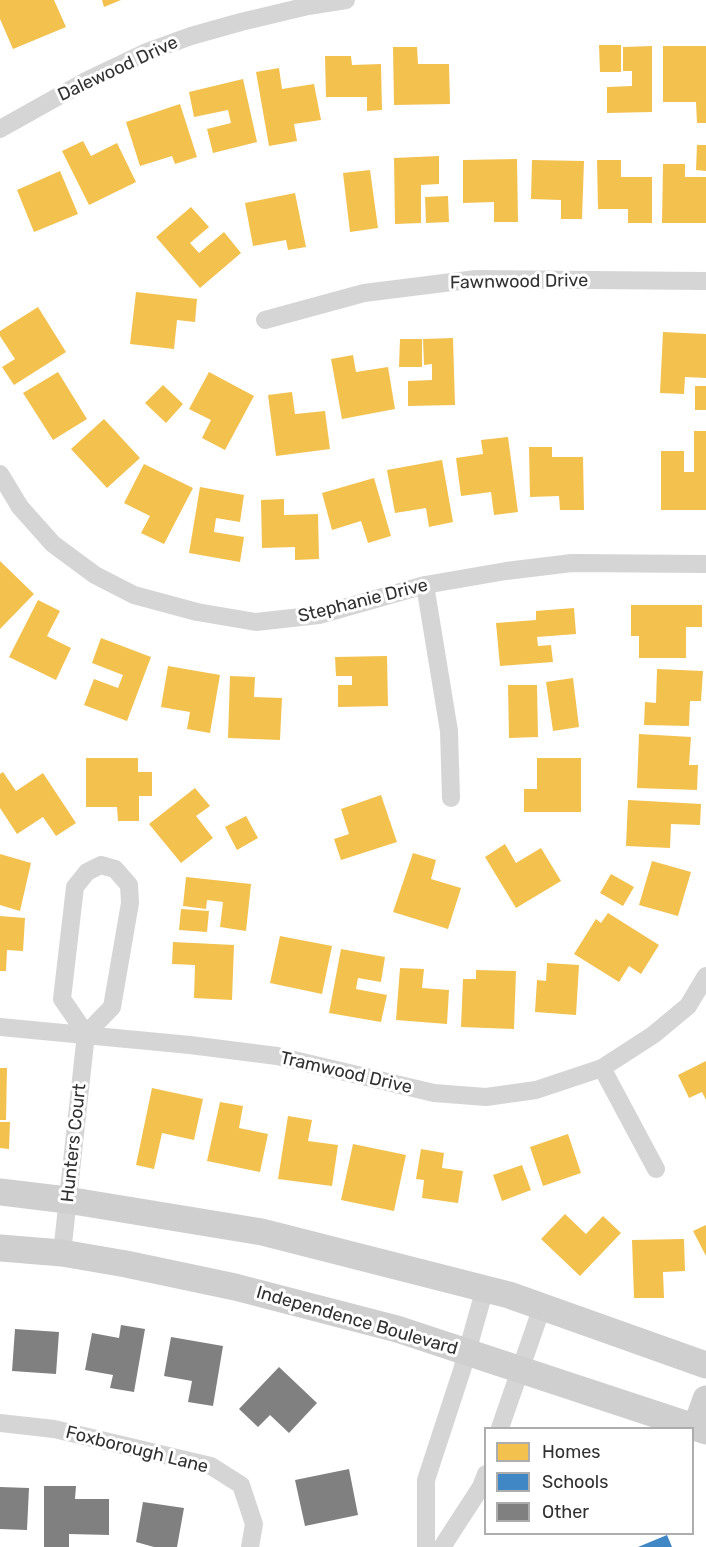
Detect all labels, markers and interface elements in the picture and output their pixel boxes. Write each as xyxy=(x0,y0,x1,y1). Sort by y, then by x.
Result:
street label: Dalewood Drive xyxy=(55,32,181,106)
street label: Fawnwood Drive xyxy=(450,270,588,294)
street label: Stephanie Drive xyxy=(296,574,430,628)
street label: Tramwood Drive xyxy=(278,1047,414,1099)
street label: Hunters Court xyxy=(57,1083,91,1203)
street label: Independence Boulevard xyxy=(254,1282,460,1360)
street label: Foxborough Lane xyxy=(63,1422,211,1478)
legend xyxy=(484,1427,694,1535)
text: Homes xyxy=(542,1441,600,1463)
text: Schools xyxy=(542,1471,608,1493)
text: Other xyxy=(542,1501,589,1523)

